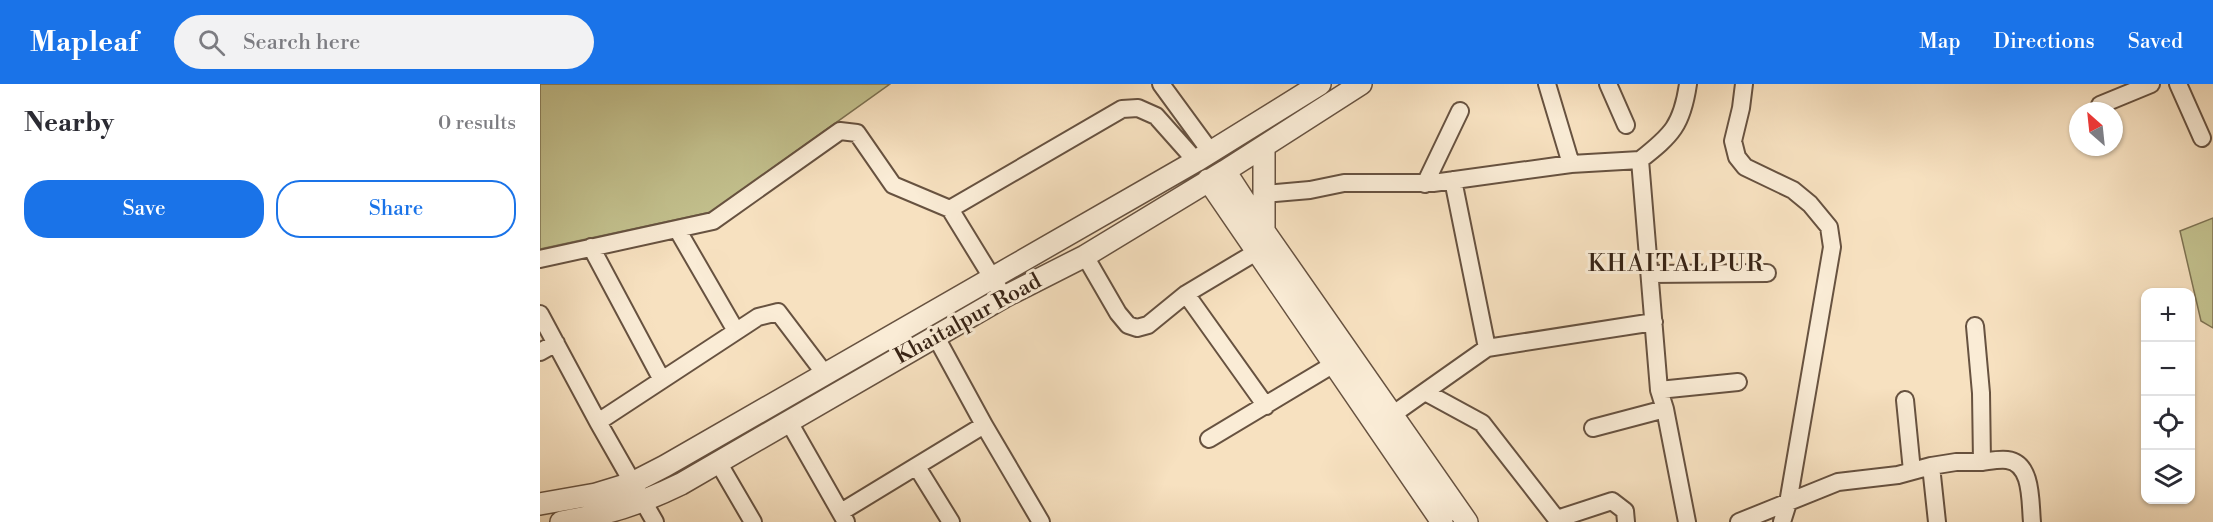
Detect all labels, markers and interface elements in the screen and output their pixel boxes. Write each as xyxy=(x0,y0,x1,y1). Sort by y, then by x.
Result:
search box xyxy=(174,15,594,69)
text: Mapleaf xyxy=(30,25,138,60)
icon: search xyxy=(195,26,228,59)
text: Search here xyxy=(243,29,360,56)
text: Map xyxy=(1919,29,1961,55)
text: Directions xyxy=(1994,29,2095,55)
text: Saved xyxy=(2128,29,2183,55)
north arrow xyxy=(2069,102,2123,156)
text: Nearby xyxy=(24,107,114,139)
text: 0 results xyxy=(438,111,516,136)
button: Save xyxy=(24,180,264,238)
button: Share xyxy=(276,180,516,238)
district label: KHAITALPUR xyxy=(1588,249,1764,279)
street label: Khaitalpur Road xyxy=(890,267,1046,370)
map controls xyxy=(2141,288,2195,504)
button: + xyxy=(2141,288,2195,342)
button: − xyxy=(2141,342,2195,396)
button: locate xyxy=(2141,396,2195,450)
button: layers xyxy=(2141,450,2195,504)

